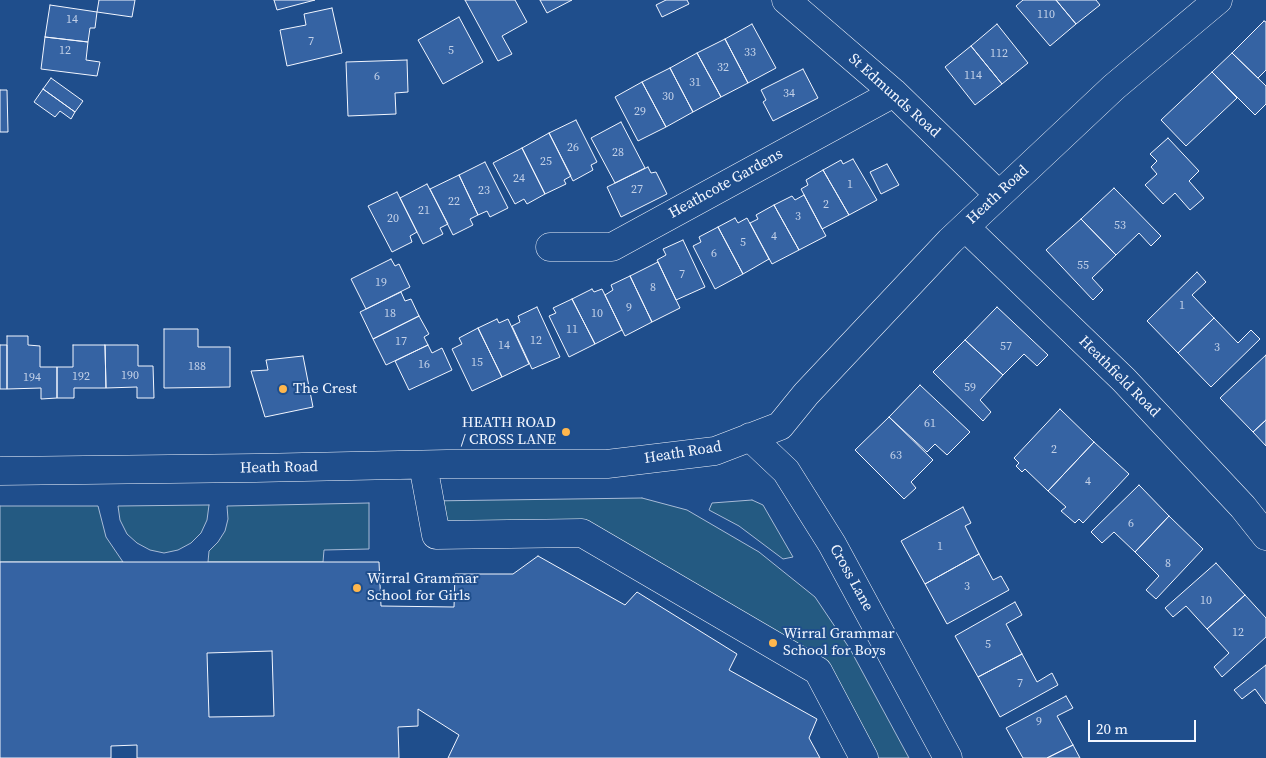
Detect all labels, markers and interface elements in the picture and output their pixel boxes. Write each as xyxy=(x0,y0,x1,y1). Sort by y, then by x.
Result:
house number: 110 xyxy=(1037,8,1055,22)
house number: 14 xyxy=(66,13,78,27)
house number: 7 xyxy=(308,35,314,49)
house number: 12 xyxy=(59,44,71,58)
house number: 5 xyxy=(448,44,454,58)
house number: 33 xyxy=(744,46,756,60)
house number: 112 xyxy=(990,47,1008,61)
street label: St Edmunds Road xyxy=(844,50,944,142)
house number: 32 xyxy=(717,61,729,75)
house number: 114 xyxy=(964,69,982,83)
house number: 6 xyxy=(374,70,380,84)
house number: 31 xyxy=(689,76,701,90)
house number: 34 xyxy=(783,87,795,101)
house number: 30 xyxy=(662,90,674,104)
house number: 29 xyxy=(634,105,646,119)
house number: 26 xyxy=(567,141,579,155)
street label: Heathcote Gardens xyxy=(666,145,786,223)
house number: 28 xyxy=(612,146,624,160)
house number: 25 xyxy=(540,155,552,169)
street label: Heath Road xyxy=(963,162,1033,228)
house number: 24 xyxy=(513,172,525,186)
house number: 1 xyxy=(847,178,853,192)
house number: 27 xyxy=(631,183,643,197)
house number: 23 xyxy=(478,184,490,198)
house number: 22 xyxy=(448,195,460,209)
house number: 2 xyxy=(823,198,829,212)
house number: 21 xyxy=(418,204,430,218)
house number: 3 xyxy=(795,210,801,224)
house number: 20 xyxy=(387,212,399,226)
house number: 53 xyxy=(1114,219,1126,233)
house number: 4 xyxy=(771,230,777,244)
house number: 5 xyxy=(740,236,746,250)
house number: 6 xyxy=(711,247,717,261)
house number: 55 xyxy=(1077,259,1089,273)
house number: 7 xyxy=(679,268,685,282)
house number: 19 xyxy=(375,276,387,290)
house number: 8 xyxy=(650,281,656,295)
house number: 1 xyxy=(1179,299,1185,313)
house number: 9 xyxy=(626,301,632,315)
house number: 18 xyxy=(384,307,396,321)
house number: 10 xyxy=(591,307,603,321)
house number: 11 xyxy=(566,323,578,337)
street label: Heathfield Road xyxy=(1075,333,1163,421)
house number: 12 xyxy=(530,334,542,348)
house number: 17 xyxy=(395,335,407,349)
house number: 14 xyxy=(498,339,510,353)
house number: 57 xyxy=(1000,340,1012,354)
house number: 3 xyxy=(1214,341,1220,355)
house number: 15 xyxy=(471,356,483,370)
house number: 16 xyxy=(418,358,430,372)
house number: 188 xyxy=(188,360,206,374)
house number: 190 xyxy=(121,369,139,383)
house number: 192 xyxy=(72,370,90,384)
house number: 194 xyxy=(23,371,41,385)
place label: The Crest xyxy=(293,380,357,398)
house number: 59 xyxy=(964,381,976,395)
marker: The Crest xyxy=(277,383,289,395)
place label: HEATH ROAD / CROSS LANE xyxy=(461,414,556,449)
house number: 61 xyxy=(924,417,936,431)
marker: HEATH ROAD / CROSS LANE xyxy=(560,426,572,438)
street label: Heath Road xyxy=(643,438,723,468)
house number: 2 xyxy=(1051,443,1057,457)
house number: 63 xyxy=(890,449,902,463)
street label: Heath Road xyxy=(240,458,318,478)
house number: 4 xyxy=(1085,475,1091,489)
house number: 6 xyxy=(1128,517,1134,531)
house number: 1 xyxy=(937,540,943,554)
street label: Cross Lane xyxy=(825,541,877,615)
house number: 8 xyxy=(1165,557,1171,571)
place label: Wirral Grammar School for Girls xyxy=(367,570,479,605)
house number: 3 xyxy=(964,580,970,594)
marker: Wirral Grammar School for Girls xyxy=(351,582,363,594)
house number: 10 xyxy=(1200,594,1212,608)
place label: Wirral Grammar School for Boys xyxy=(783,625,895,660)
house number: 12 xyxy=(1232,626,1244,640)
marker: Wirral Grammar School for Boys xyxy=(767,637,779,649)
house number: 5 xyxy=(985,638,991,652)
house number: 7 xyxy=(1017,677,1023,691)
scale bar xyxy=(1091,710,1198,742)
house number: 9 xyxy=(1036,715,1042,729)
text: 20 m xyxy=(1096,718,1128,739)

